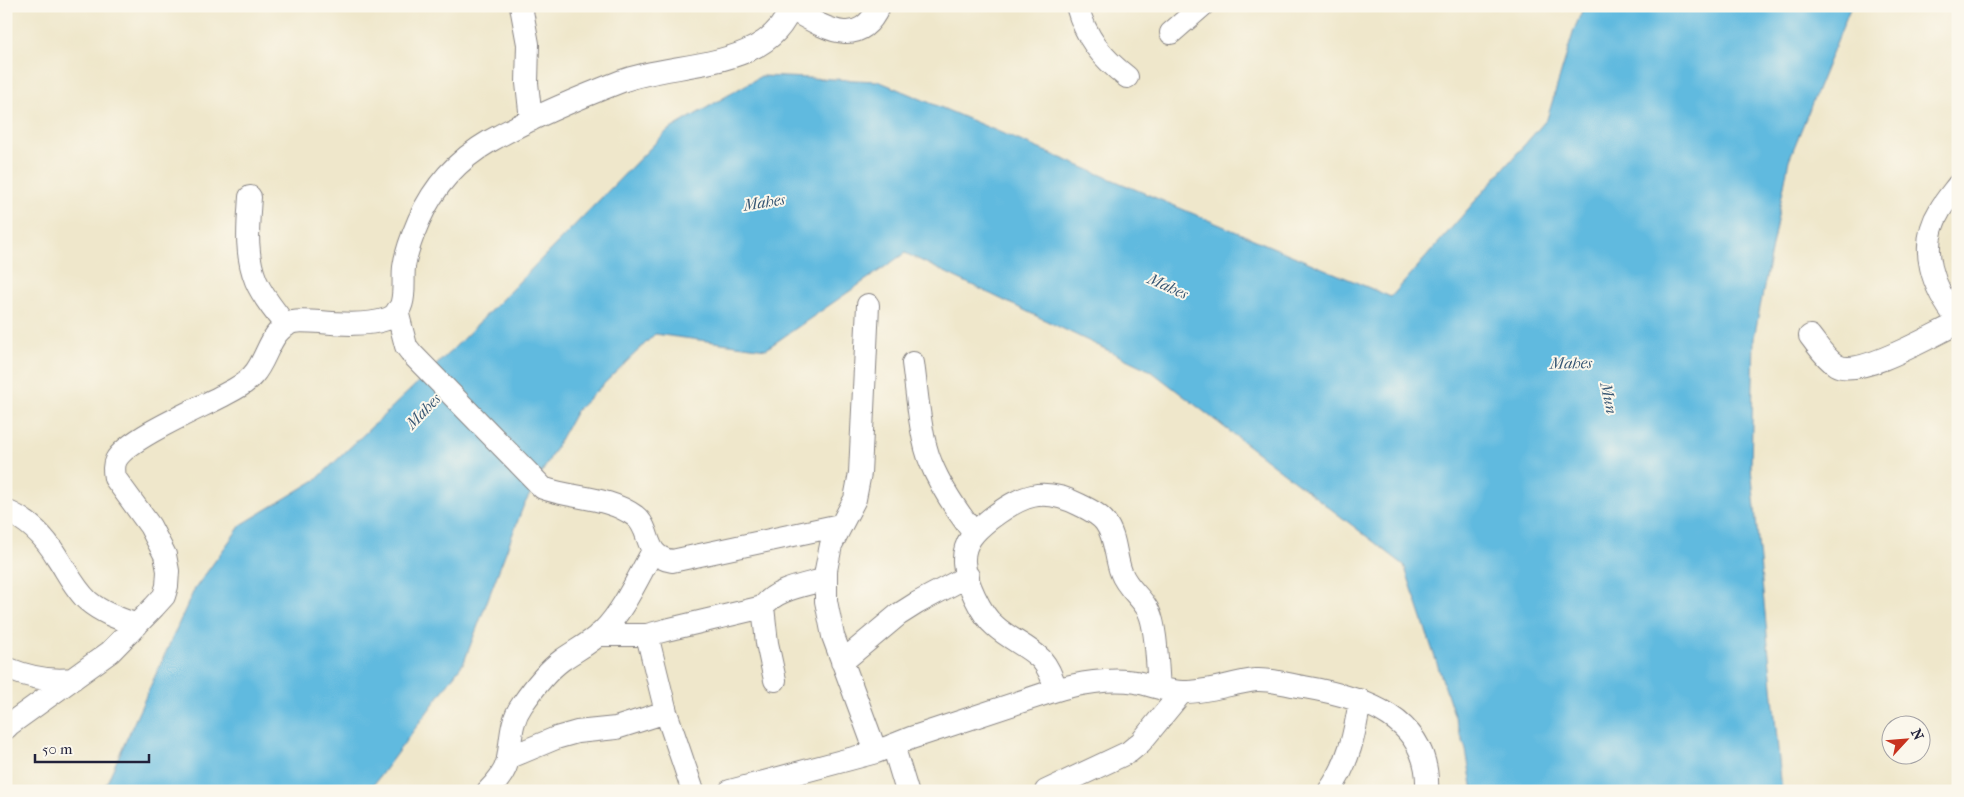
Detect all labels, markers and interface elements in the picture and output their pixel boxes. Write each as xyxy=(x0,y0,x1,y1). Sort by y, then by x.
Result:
water label: Mahes xyxy=(741,189,787,215)
water label: Mahes xyxy=(1144,268,1192,304)
water label: Mahes xyxy=(1549,353,1593,373)
water label: Mun xyxy=(1596,380,1622,416)
water label: Mahes xyxy=(401,389,445,433)
north arrow xyxy=(1882,714,1932,764)
text: N xyxy=(1907,726,1927,743)
scale bar xyxy=(35,732,149,764)
text: 50 m xyxy=(42,740,73,758)

